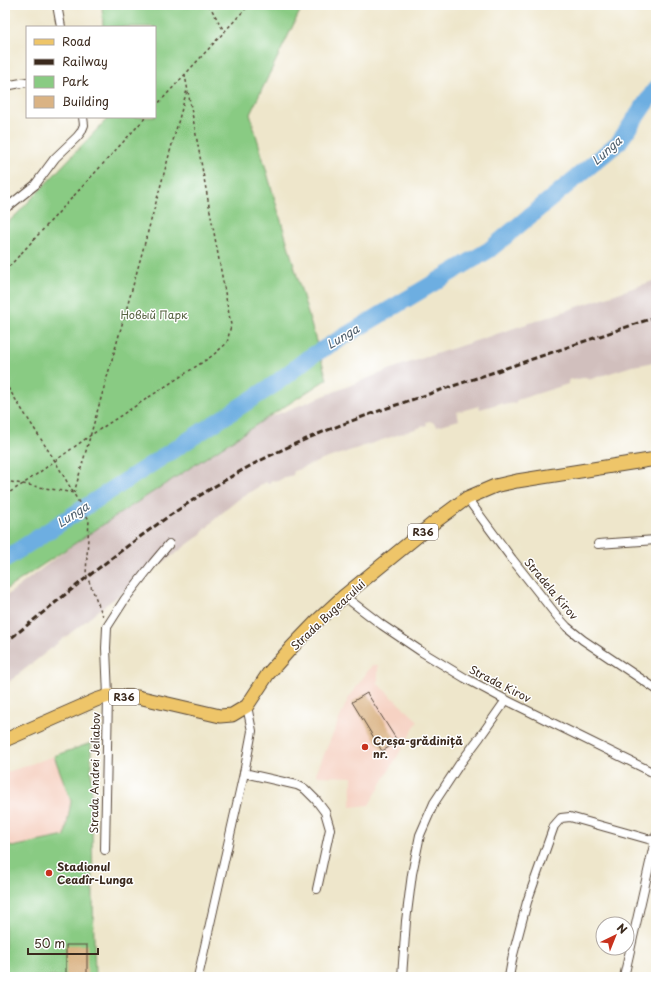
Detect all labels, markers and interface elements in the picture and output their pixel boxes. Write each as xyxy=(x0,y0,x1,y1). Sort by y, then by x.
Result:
legend xyxy=(26,26,156,118)
text: Road xyxy=(62,32,91,50)
text: Railway xyxy=(62,52,108,70)
text: Park xyxy=(62,72,89,90)
text: Building xyxy=(62,92,109,110)
water label: Lunga xyxy=(587,131,626,169)
park label: Новый Парк xyxy=(120,306,188,323)
water label: Lunga xyxy=(323,319,363,353)
water label: Lunga xyxy=(53,497,93,531)
road number: R36 xyxy=(408,524,438,540)
street label: Stradela Kirov xyxy=(520,554,583,623)
street label: Strada Bugeacului xyxy=(287,575,369,654)
street label: Strada Kirov xyxy=(466,661,534,707)
road number: R36 xyxy=(109,689,139,705)
street label: Strada Andrei Jeliabov xyxy=(85,712,104,834)
place label: Creșa-grădiniță nr. xyxy=(373,732,463,762)
marker: Creșa-grădiniță nr. xyxy=(360,742,370,752)
place label: Stadionul Ceadîr-Lunga xyxy=(57,858,134,888)
marker: Stadionul Ceadîr-Lunga xyxy=(44,868,54,878)
north arrow xyxy=(595,916,635,956)
text: N xyxy=(613,919,631,938)
scale bar xyxy=(28,930,98,956)
text: 50 m xyxy=(34,934,65,952)

